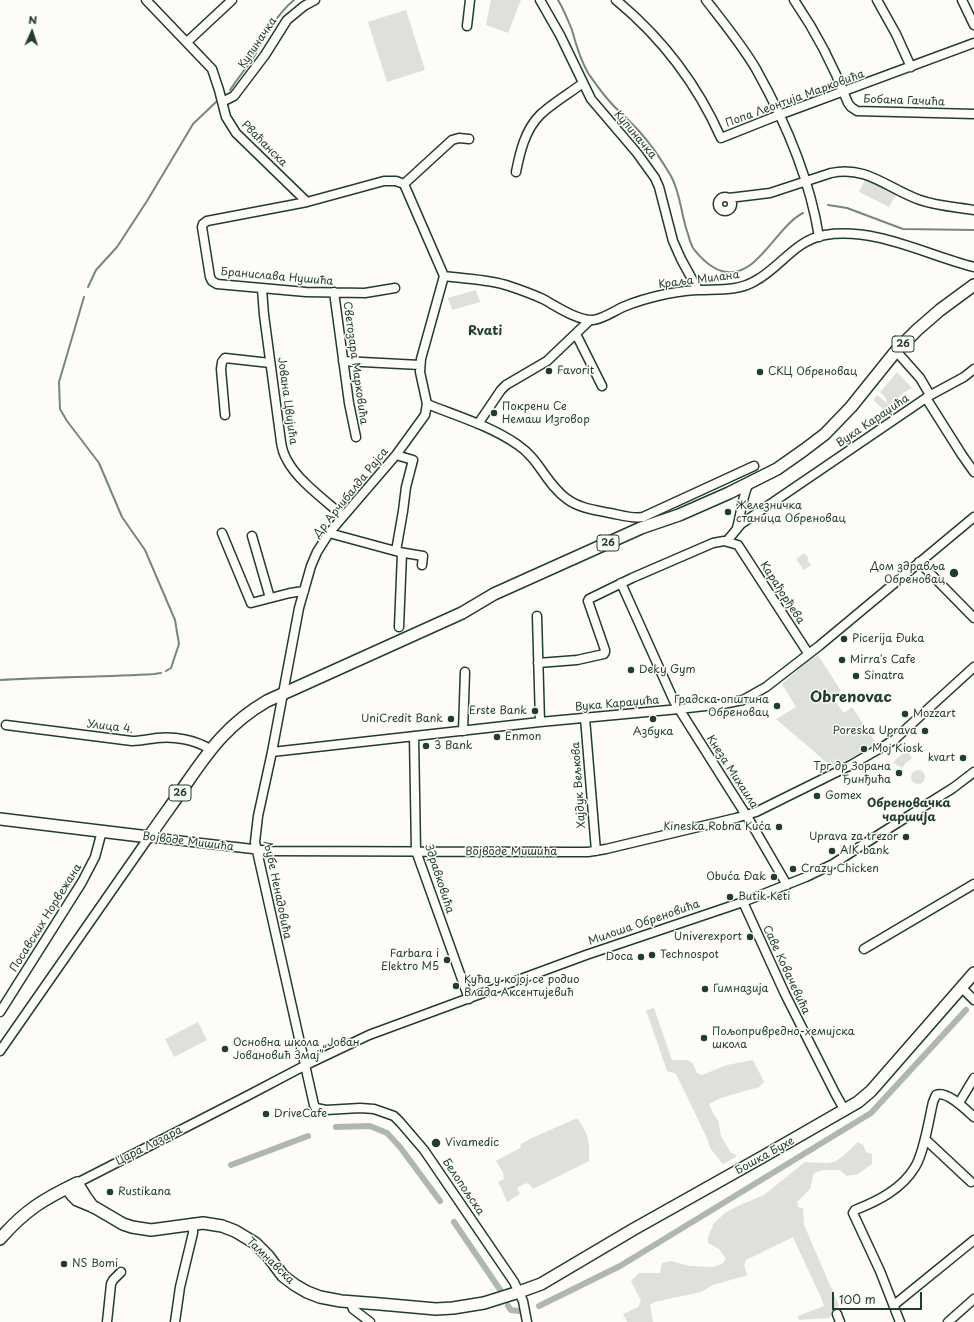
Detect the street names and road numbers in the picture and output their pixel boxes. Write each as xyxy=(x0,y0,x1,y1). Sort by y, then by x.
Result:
street label: Купиначка xyxy=(236,15,280,71)
street label: Попа Леонтија Марковића xyxy=(724,68,866,130)
street label: Бобана Гачића xyxy=(863,93,945,109)
street label: Купиначка xyxy=(611,108,659,162)
street label: Рваћанска xyxy=(238,118,290,170)
street label: Бранислава Нушића xyxy=(220,266,334,288)
street label: Краља Милана xyxy=(658,268,740,292)
street label: Светозара Марковића xyxy=(340,301,370,425)
road number: 26 xyxy=(892,336,914,352)
street label: Јована Цвијића xyxy=(274,356,300,446)
street label: Вука Караџића xyxy=(834,392,912,450)
street label: Др Арчибалда Рајса xyxy=(311,445,391,541)
road number: 26 xyxy=(597,535,619,551)
street label: Карађорђева xyxy=(757,559,807,627)
street label: Вука Караџића xyxy=(574,694,660,714)
street label: Улица 4. xyxy=(86,718,134,736)
street label: Кнеза Михаила xyxy=(703,733,761,811)
street label: Хајдук Вељкова xyxy=(569,741,589,829)
road number: 26 xyxy=(169,785,191,801)
street label: Војводе Мишића xyxy=(141,830,235,854)
street label: Љубе Ненадовића xyxy=(260,839,294,941)
street label: Здравковића xyxy=(422,843,456,915)
street label: Војводе Мишића xyxy=(465,845,557,859)
street label: Посавских Норвежана xyxy=(7,862,85,974)
street label: Милоша Обреновића xyxy=(587,898,701,948)
street label: Саве Ковачевића xyxy=(760,923,812,1017)
street label: Цара Лазара xyxy=(114,1124,184,1168)
street label: Бошка Бухе xyxy=(733,1134,797,1178)
street label: Белопољска xyxy=(439,1156,487,1218)
street label: Тамнавска xyxy=(243,1235,297,1287)

